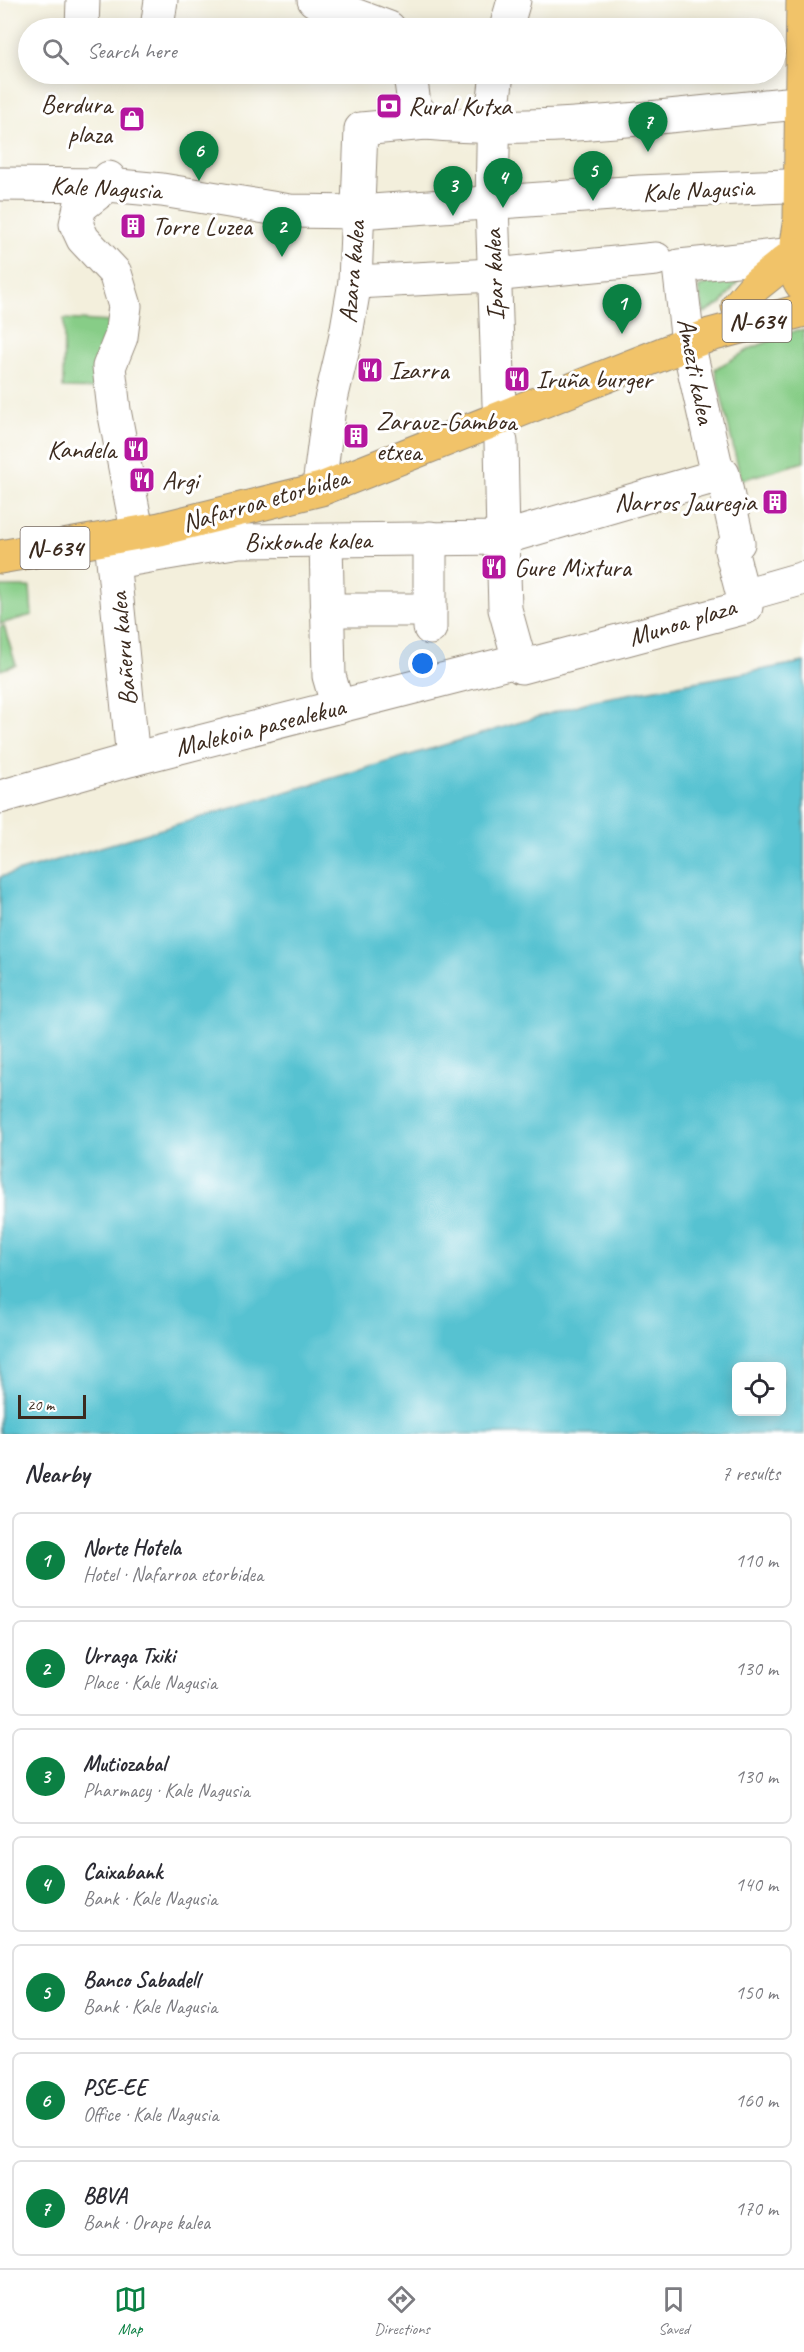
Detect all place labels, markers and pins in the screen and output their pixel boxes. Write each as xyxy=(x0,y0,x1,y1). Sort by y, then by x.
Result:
place label: Berdura plaza xyxy=(41,88,114,151)
place label: Rural Kutxa xyxy=(408,90,513,123)
bank icon: Rural Kutxa xyxy=(374,91,404,121)
pin: 7 xyxy=(628,102,668,152)
shop icon: Berdura plaza xyxy=(117,104,147,134)
pin: 6 xyxy=(180,132,218,181)
pin: 5 xyxy=(574,152,612,201)
pin: 4 xyxy=(484,158,522,208)
pin: 3 xyxy=(434,166,472,216)
pin: 2 xyxy=(262,208,302,257)
place label: Torre Luzea xyxy=(152,210,254,243)
building icon: Torre Luzea xyxy=(118,211,148,241)
pin: 1 xyxy=(602,284,642,334)
place label: Izarra xyxy=(389,354,450,387)
restaurant icon: Izarra xyxy=(355,355,385,385)
place label: Iruña burger xyxy=(536,363,654,396)
restaurant icon: Iruña burger xyxy=(502,364,532,394)
place label: Zarauz-Gamboa etxea xyxy=(376,405,519,468)
building icon: Zarauz-Gamboa etxea xyxy=(341,421,371,451)
place label: Kandela xyxy=(47,433,118,466)
restaurant icon: Kandela xyxy=(121,434,151,464)
place label: Argi xyxy=(162,464,201,497)
restaurant icon: Argi xyxy=(127,465,157,495)
place label: Narros Jauregia xyxy=(615,486,758,519)
building icon: Narros Jauregia xyxy=(760,487,790,517)
place label: Gure Mixtura xyxy=(514,551,632,584)
restaurant icon: Gure Mixtura xyxy=(479,552,509,582)

